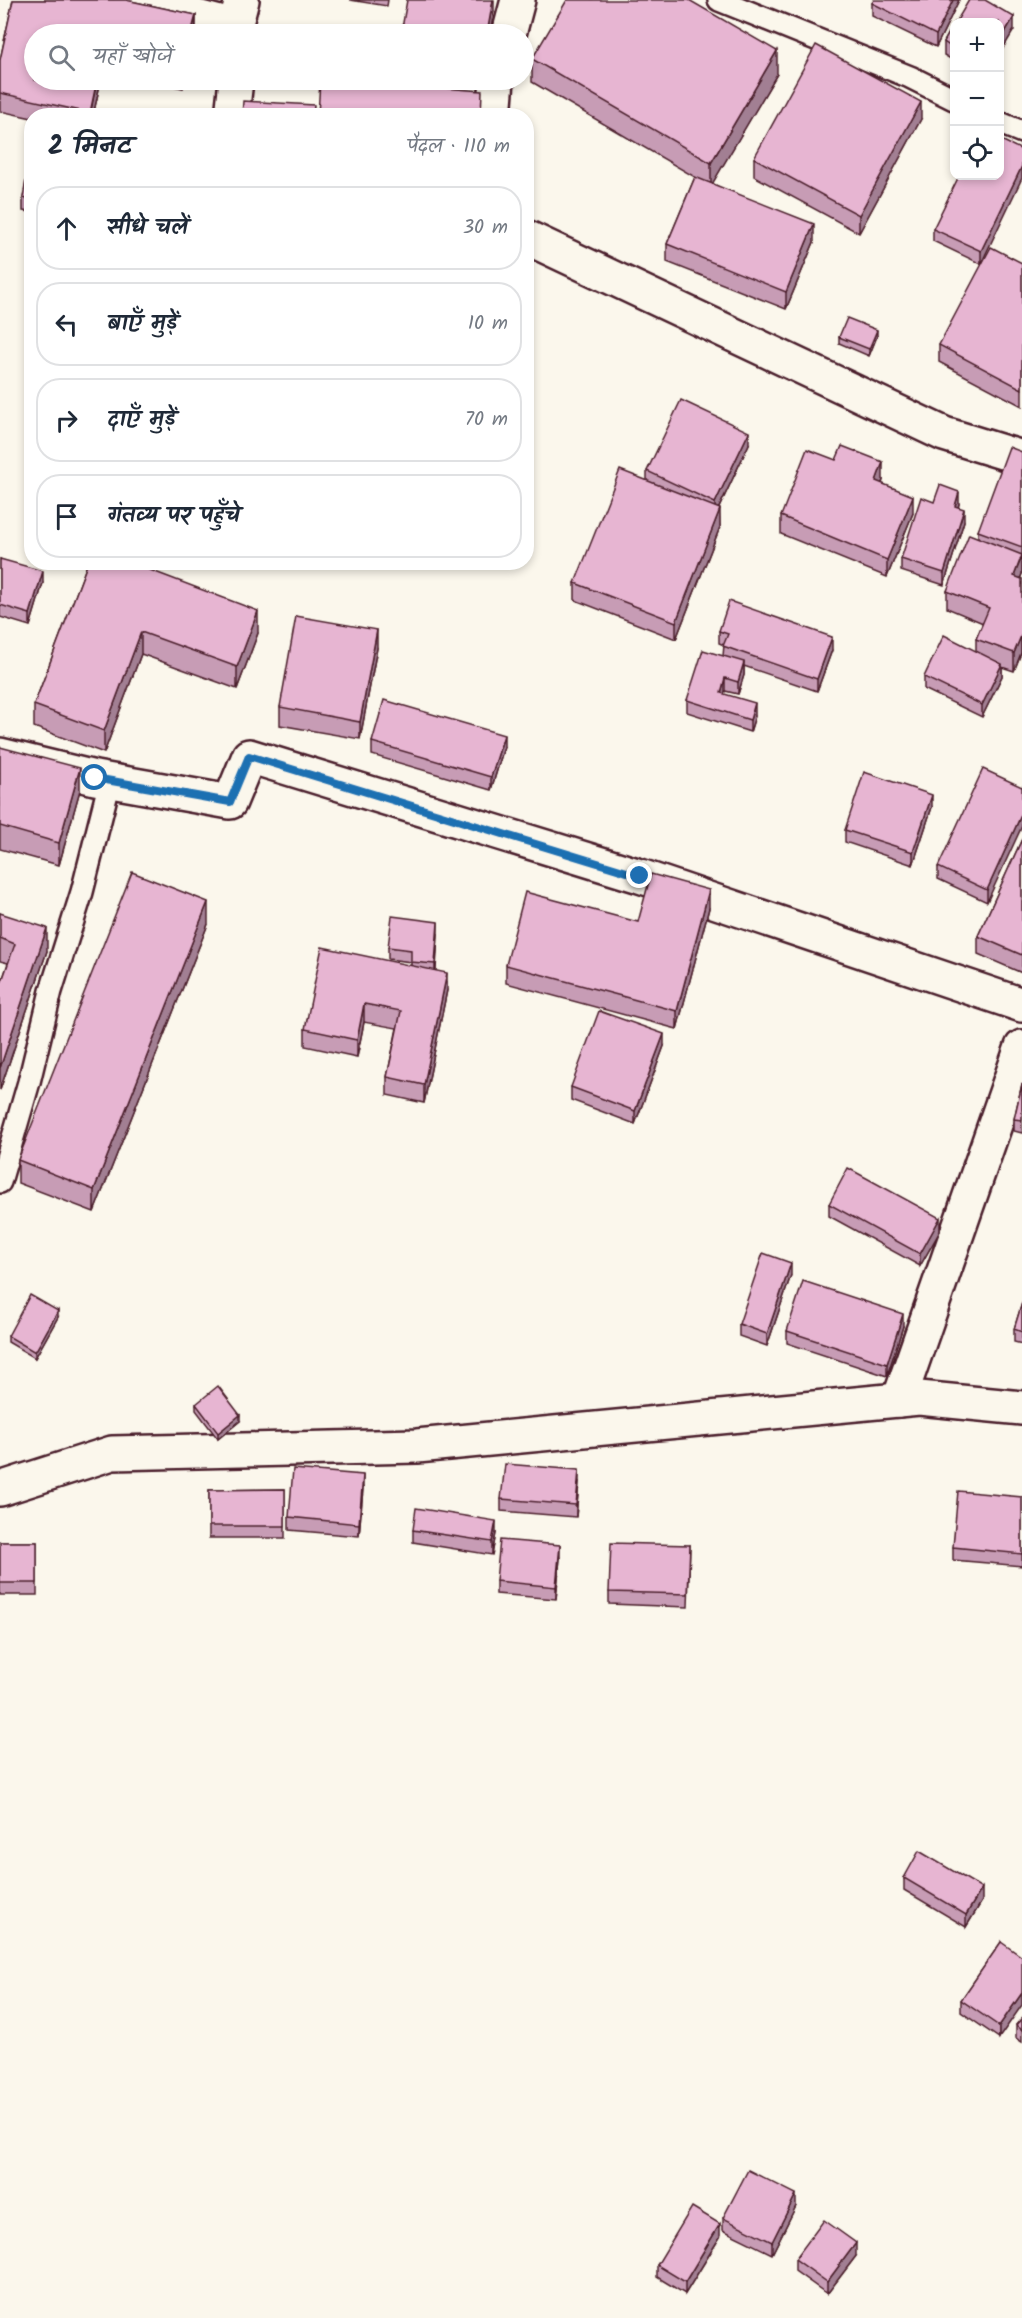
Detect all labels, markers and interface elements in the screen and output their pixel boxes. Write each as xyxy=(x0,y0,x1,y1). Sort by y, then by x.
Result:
map controls xyxy=(950,18,1004,180)
button: + xyxy=(950,18,1004,72)
search box xyxy=(24,24,534,90)
text: यहाँ खोजें xyxy=(93,40,172,75)
icon: search xyxy=(45,41,78,74)
button: − xyxy=(950,72,1004,126)
text: 2 मिनट xyxy=(48,126,132,168)
button: locate xyxy=(950,126,1004,180)
text: पैदल · 110 m xyxy=(407,131,510,163)
text: सीधे चलें xyxy=(107,211,188,246)
icon: ahead xyxy=(50,212,83,245)
text: 30 m xyxy=(463,212,508,244)
text: बाएँ मुड़ें xyxy=(107,307,178,342)
icon: left xyxy=(50,308,83,341)
text: 10 m xyxy=(468,308,508,340)
text: दाएँ मुड़ें xyxy=(107,403,176,438)
icon: right xyxy=(50,404,83,437)
text: 70 m xyxy=(465,404,508,436)
text: गंतव्य पर पहुँचे xyxy=(107,499,240,534)
icon: arrive xyxy=(50,500,83,533)
route start xyxy=(81,764,107,790)
route end xyxy=(626,862,652,888)

